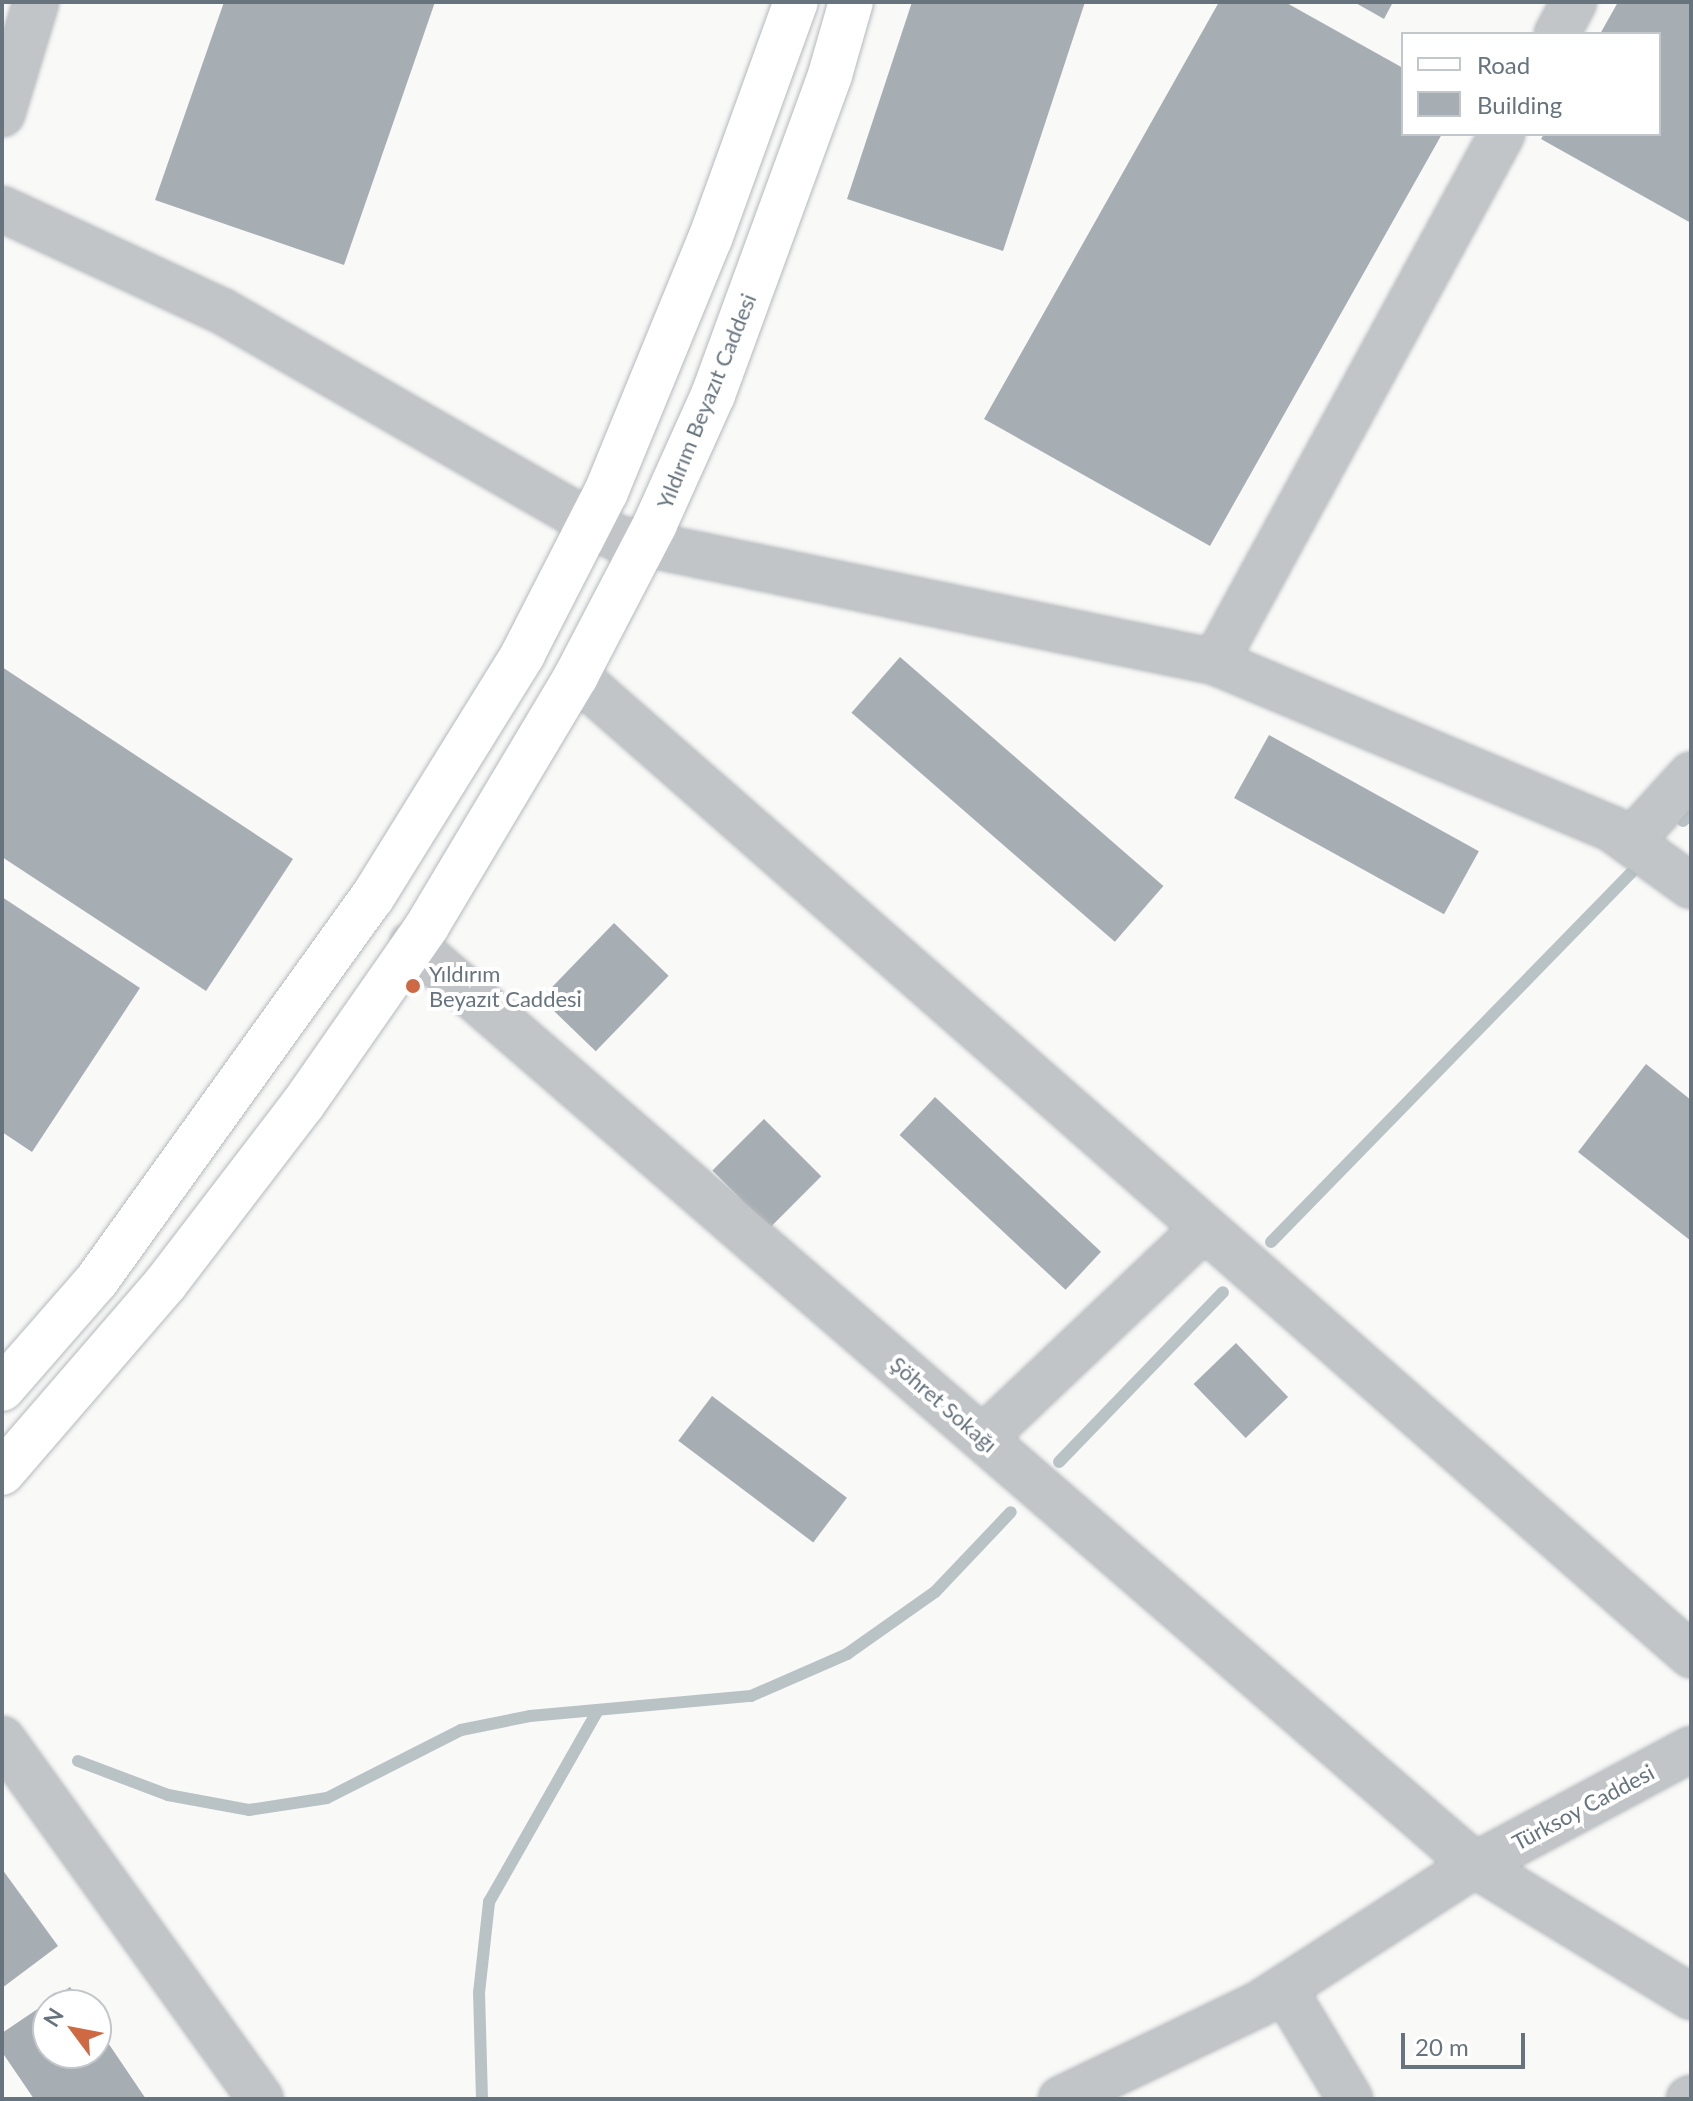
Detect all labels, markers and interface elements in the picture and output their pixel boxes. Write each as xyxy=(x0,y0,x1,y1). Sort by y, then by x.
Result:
legend xyxy=(1401,32,1661,136)
text: Road xyxy=(1477,50,1530,79)
text: Building xyxy=(1477,90,1562,119)
street label: Yıldırım Beyazıt Caddesi xyxy=(651,289,761,513)
place label: Yıldırım Beyazıt Caddesi xyxy=(429,960,582,1012)
marker: Yıldırım Beyazıt Caddesi xyxy=(404,977,422,995)
street label: Şöhret Sokağı xyxy=(885,1351,1003,1457)
street label: Türksoy Caddesi xyxy=(1507,1758,1659,1856)
north arrow xyxy=(32,1989,112,2069)
text: N xyxy=(37,2003,69,2031)
scale bar xyxy=(1405,2017,1529,2067)
text: 20 m xyxy=(1415,2032,1469,2061)

